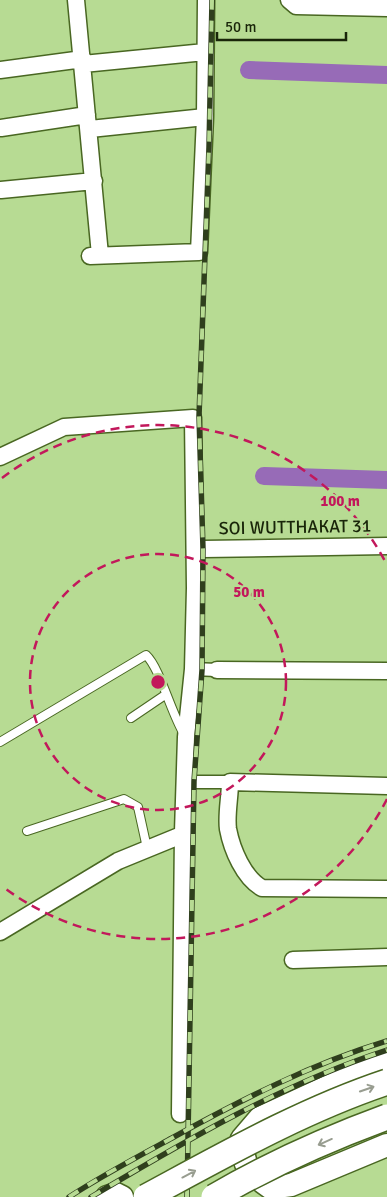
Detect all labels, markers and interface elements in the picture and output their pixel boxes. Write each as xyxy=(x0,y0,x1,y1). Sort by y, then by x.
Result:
scale bar xyxy=(217,10,346,42)
text: 50 m xyxy=(225,18,256,36)
text: 100 m xyxy=(320,492,360,510)
street label: SOI WUTTHAKAT 31 xyxy=(218,515,372,539)
text: 50 m xyxy=(233,583,265,601)
centre of rings xyxy=(149,673,167,691)
one-way arrow xyxy=(359,1084,374,1093)
one-way arrow xyxy=(318,1137,333,1147)
one-way arrow xyxy=(181,1169,196,1178)

